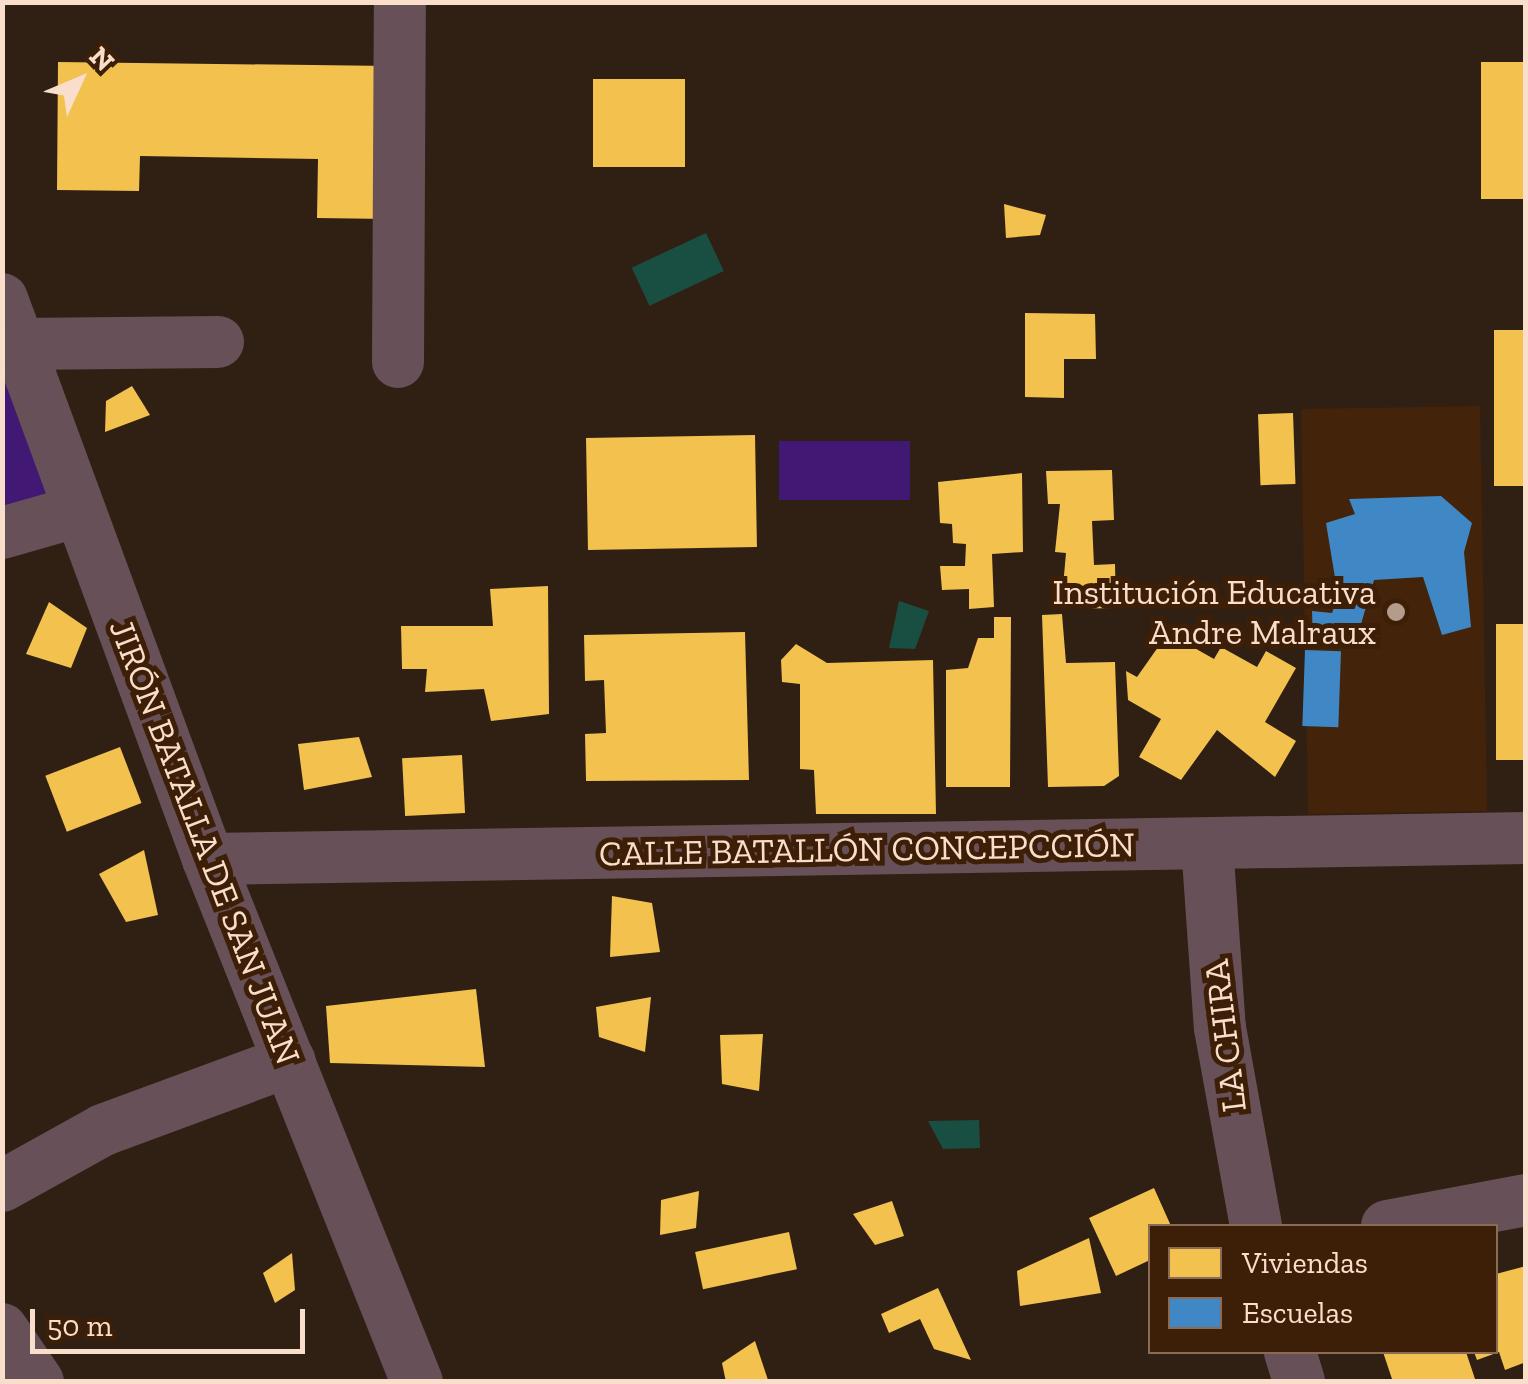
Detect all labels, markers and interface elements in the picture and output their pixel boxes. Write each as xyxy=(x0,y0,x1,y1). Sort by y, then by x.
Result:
north arrow xyxy=(30,30,130,130)
text: N xyxy=(83,40,121,78)
place label: Institución Educativa Andre Malraux xyxy=(1052,571,1376,653)
marker: Institución Educativa Andre Malraux xyxy=(1385,601,1407,623)
street label: JIRÓN BATALLA DE SAN JUAN xyxy=(100,613,310,1071)
street label: CALLE BATALLÓN CONCEPCCIÓN xyxy=(599,823,1135,875)
street label: LA CHIRA xyxy=(1195,957,1255,1115)
legend xyxy=(1148,1224,1498,1354)
text: Viviendas xyxy=(1242,1245,1368,1281)
scale bar xyxy=(35,1289,310,1351)
text: Escuelas xyxy=(1242,1295,1353,1331)
text: 50 m xyxy=(47,1308,112,1344)

